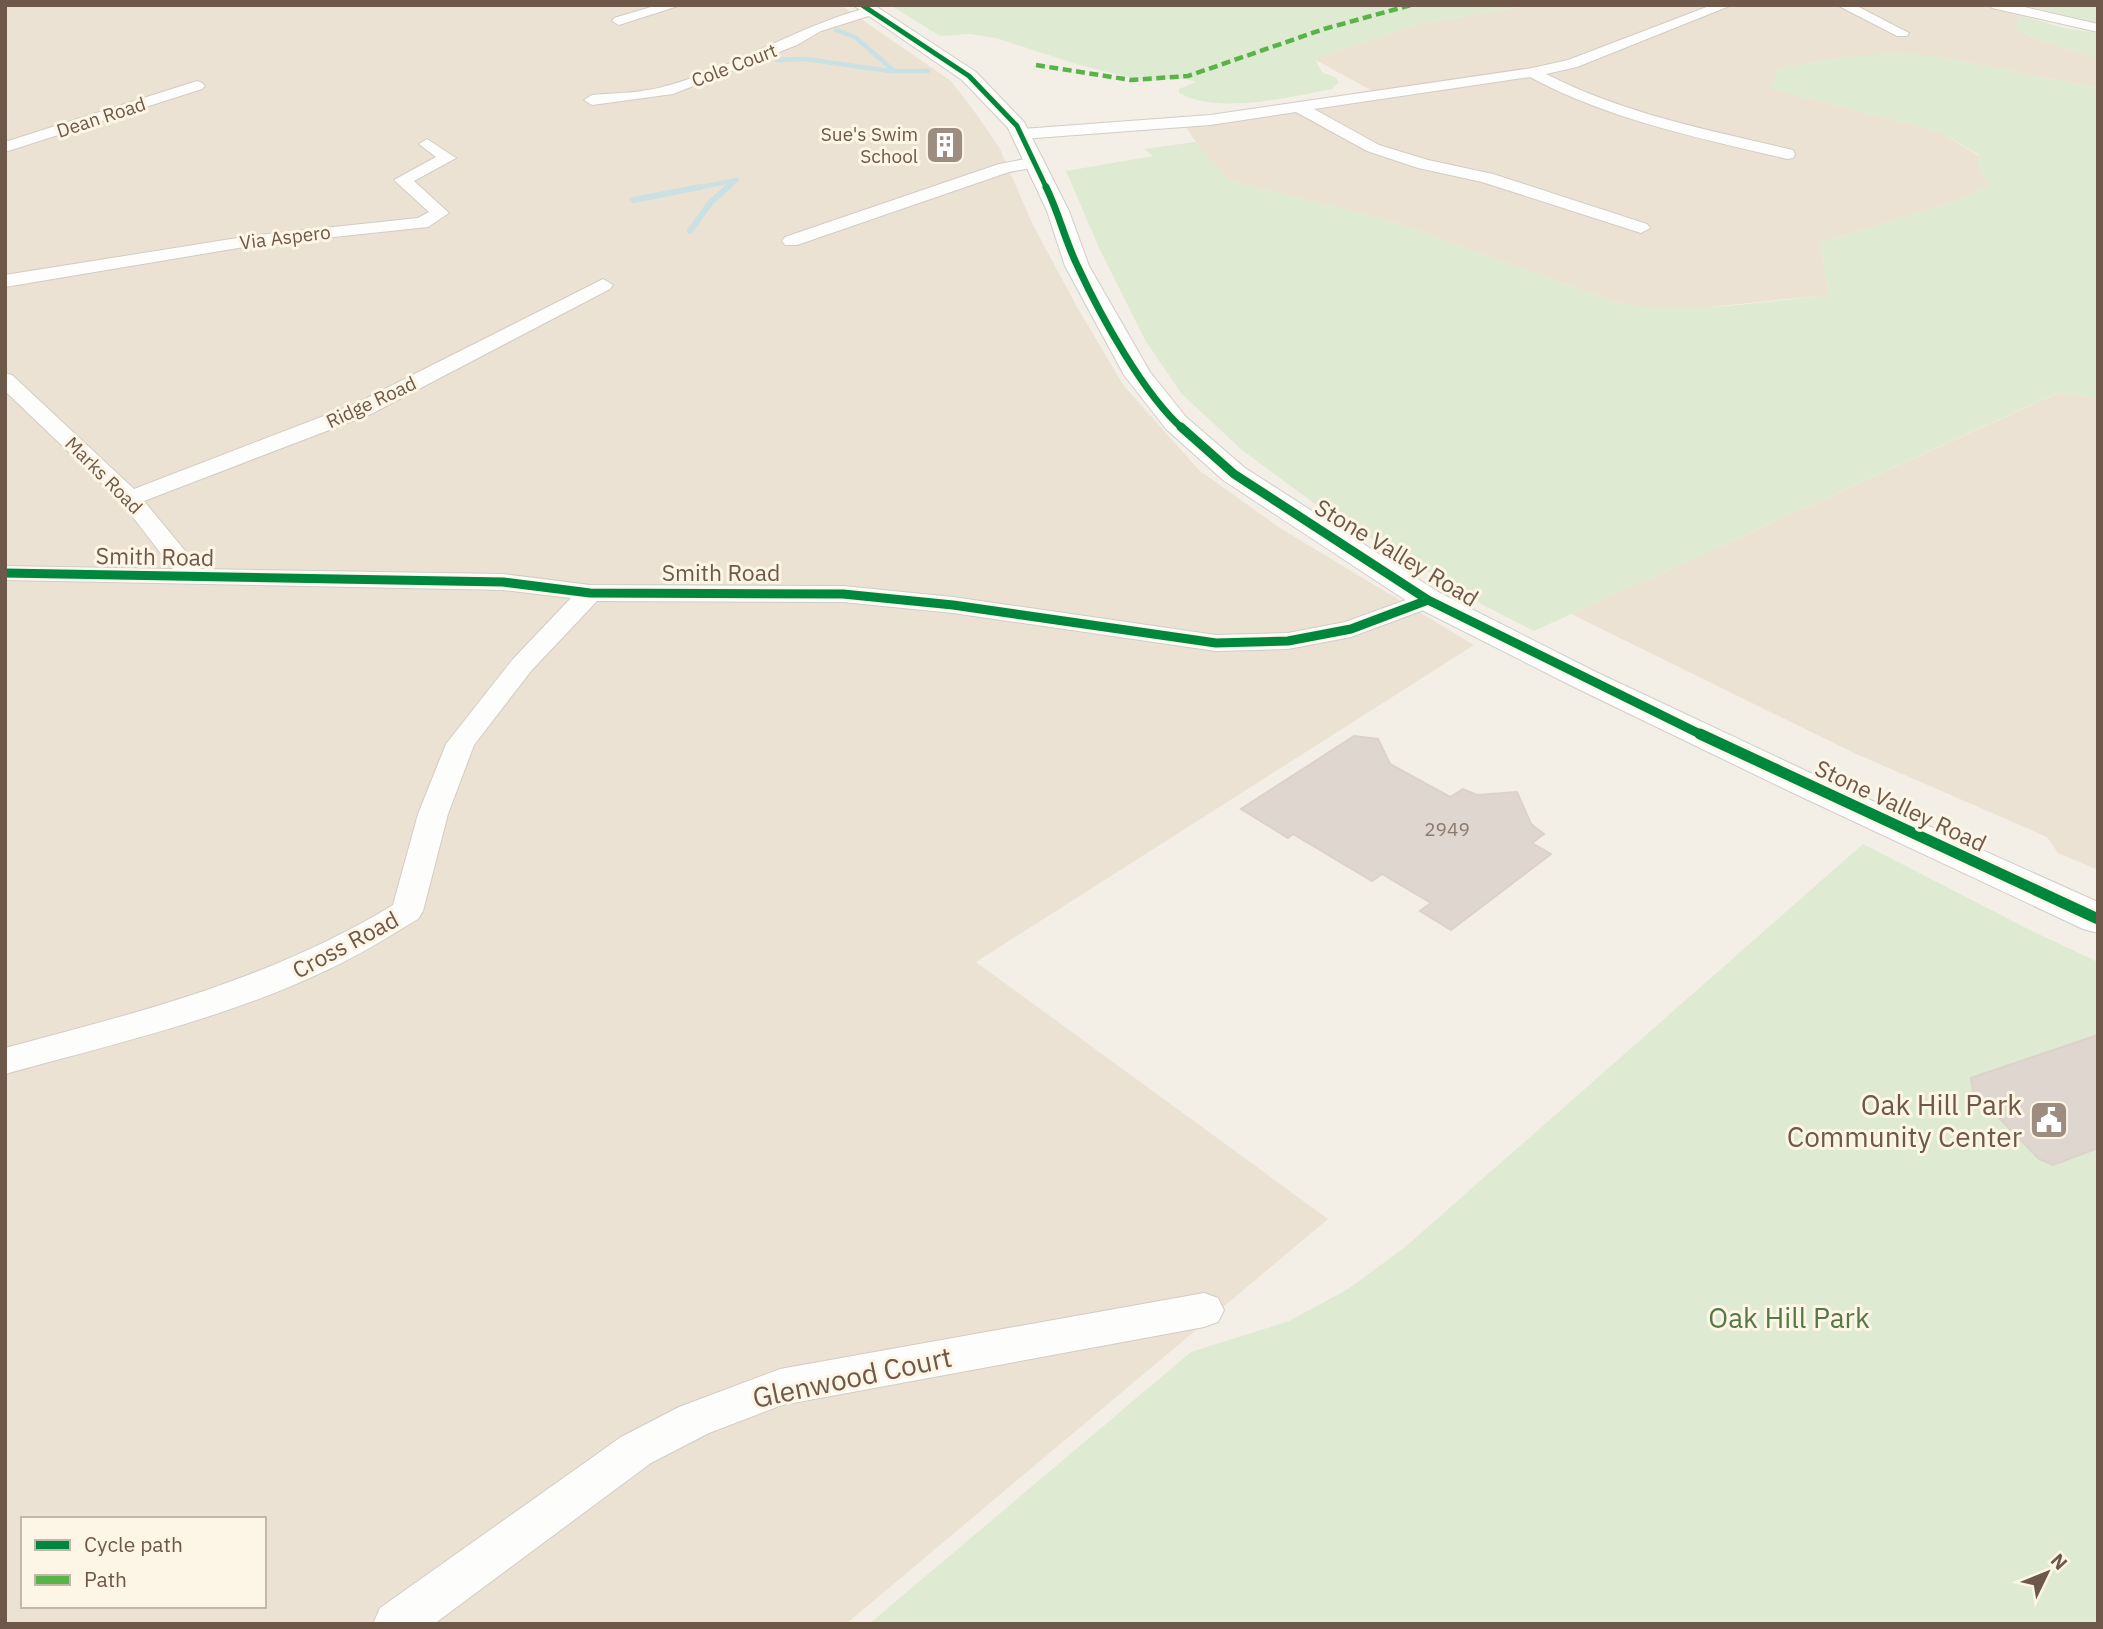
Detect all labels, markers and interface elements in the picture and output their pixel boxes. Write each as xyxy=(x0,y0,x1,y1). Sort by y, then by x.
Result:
street label: Cole Court xyxy=(688,38,780,92)
street label: Dean Road xyxy=(53,91,149,143)
place label: Sue's Swim School xyxy=(821,122,918,168)
building icon: Sue's Swim School xyxy=(924,124,966,166)
street label: Via Aspero xyxy=(238,220,332,254)
street label: Ridge Road xyxy=(322,371,420,433)
street label: Marks Road xyxy=(60,431,148,519)
street label: Stone Valley Road xyxy=(1310,491,1484,613)
street label: Smith Road xyxy=(95,540,215,572)
street label: Smith Road xyxy=(662,557,780,587)
street label: Stone Valley Road xyxy=(1811,752,1991,858)
house number: 2949 xyxy=(1424,817,1470,841)
street label: Cross Road xyxy=(287,904,403,984)
place label: Oak Hill Park Community Center xyxy=(1787,1086,2022,1155)
public building icon: Oak Hill Park Community Center xyxy=(2028,1099,2070,1141)
park label: Oak Hill Park xyxy=(1708,1299,1870,1336)
street label: Glenwood Court xyxy=(749,1338,955,1416)
legend xyxy=(21,1517,266,1608)
text: Cycle path xyxy=(84,1530,183,1558)
north arrow xyxy=(2012,1538,2082,1608)
text: N xyxy=(2046,1548,2073,1575)
text: Path xyxy=(84,1565,127,1593)

